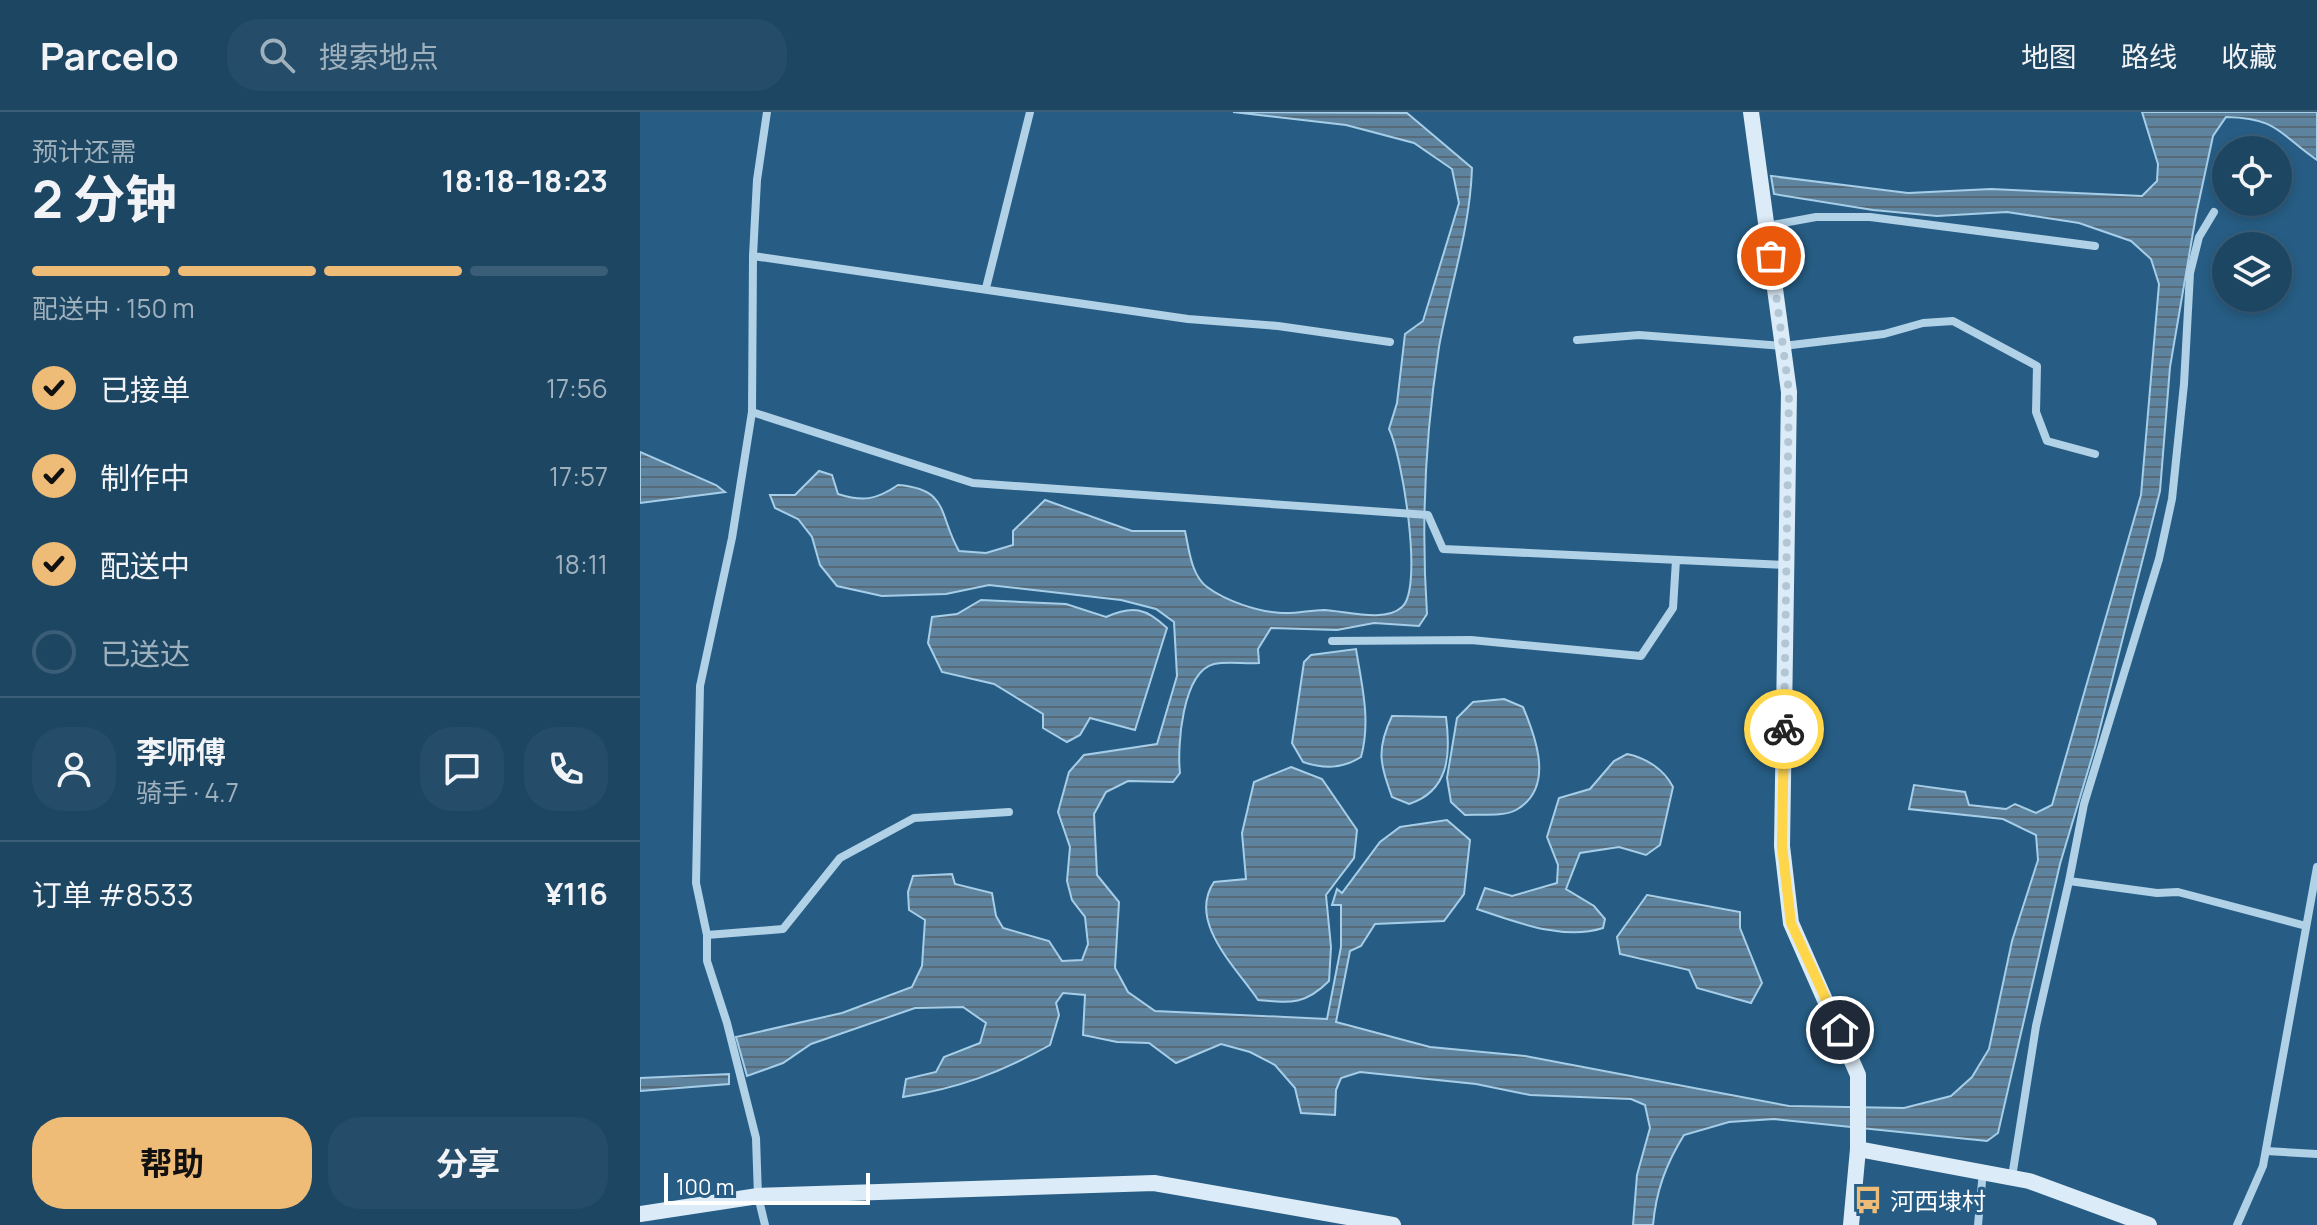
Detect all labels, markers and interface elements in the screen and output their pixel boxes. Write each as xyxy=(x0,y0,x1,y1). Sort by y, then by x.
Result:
search box xyxy=(227,19,787,91)
text: Parcelo xyxy=(40,29,179,81)
icon: search xyxy=(255,33,299,77)
text: 搜索地点 xyxy=(319,36,439,77)
text: 地图 xyxy=(2021,37,2077,75)
text: 路线 xyxy=(2121,37,2177,75)
text: 收藏 xyxy=(2221,37,2277,75)
text: 预计还需 xyxy=(32,133,136,169)
map controls xyxy=(2212,136,2292,312)
button: locate xyxy=(2212,136,2292,216)
text: 18:18–18:23 xyxy=(442,160,608,201)
text: 2 分钟 xyxy=(32,163,177,234)
pin xyxy=(1737,222,1805,290)
button: layers xyxy=(2212,232,2292,312)
icon: bag xyxy=(1749,234,1793,278)
text: 配送中 · 150 m xyxy=(32,290,195,326)
icon: check xyxy=(32,366,76,410)
text: 已接单 xyxy=(100,369,190,410)
text: 17:56 xyxy=(546,370,608,406)
icon: check xyxy=(32,454,76,498)
text: 制作中 xyxy=(100,457,190,498)
text: 17:57 xyxy=(549,458,608,494)
icon: check xyxy=(32,542,76,586)
text: 配送中 xyxy=(100,545,190,586)
text: 18:11 xyxy=(555,546,608,582)
text: 已送达 xyxy=(100,633,190,674)
courier xyxy=(1744,689,1824,769)
icon: bike xyxy=(1762,707,1806,751)
button: person xyxy=(32,727,116,811)
button: chat xyxy=(420,727,504,811)
button: phone xyxy=(524,727,608,811)
text: 李师傅 xyxy=(136,731,226,772)
text: 骑手 · 4.7 xyxy=(136,774,239,810)
text: ¥116 xyxy=(545,873,608,914)
text: 订单 #8533 xyxy=(32,874,194,915)
pin xyxy=(1806,996,1874,1064)
icon: home xyxy=(1818,1008,1862,1052)
button: 帮助 xyxy=(32,1117,312,1209)
button: 分享 xyxy=(328,1117,608,1209)
scale bar xyxy=(664,1169,870,1205)
text: 100 m xyxy=(676,1172,734,1202)
place label: 河西埭村 xyxy=(1890,1184,1986,1217)
bus stop icon: 河西埭村 xyxy=(1853,1185,1883,1215)

